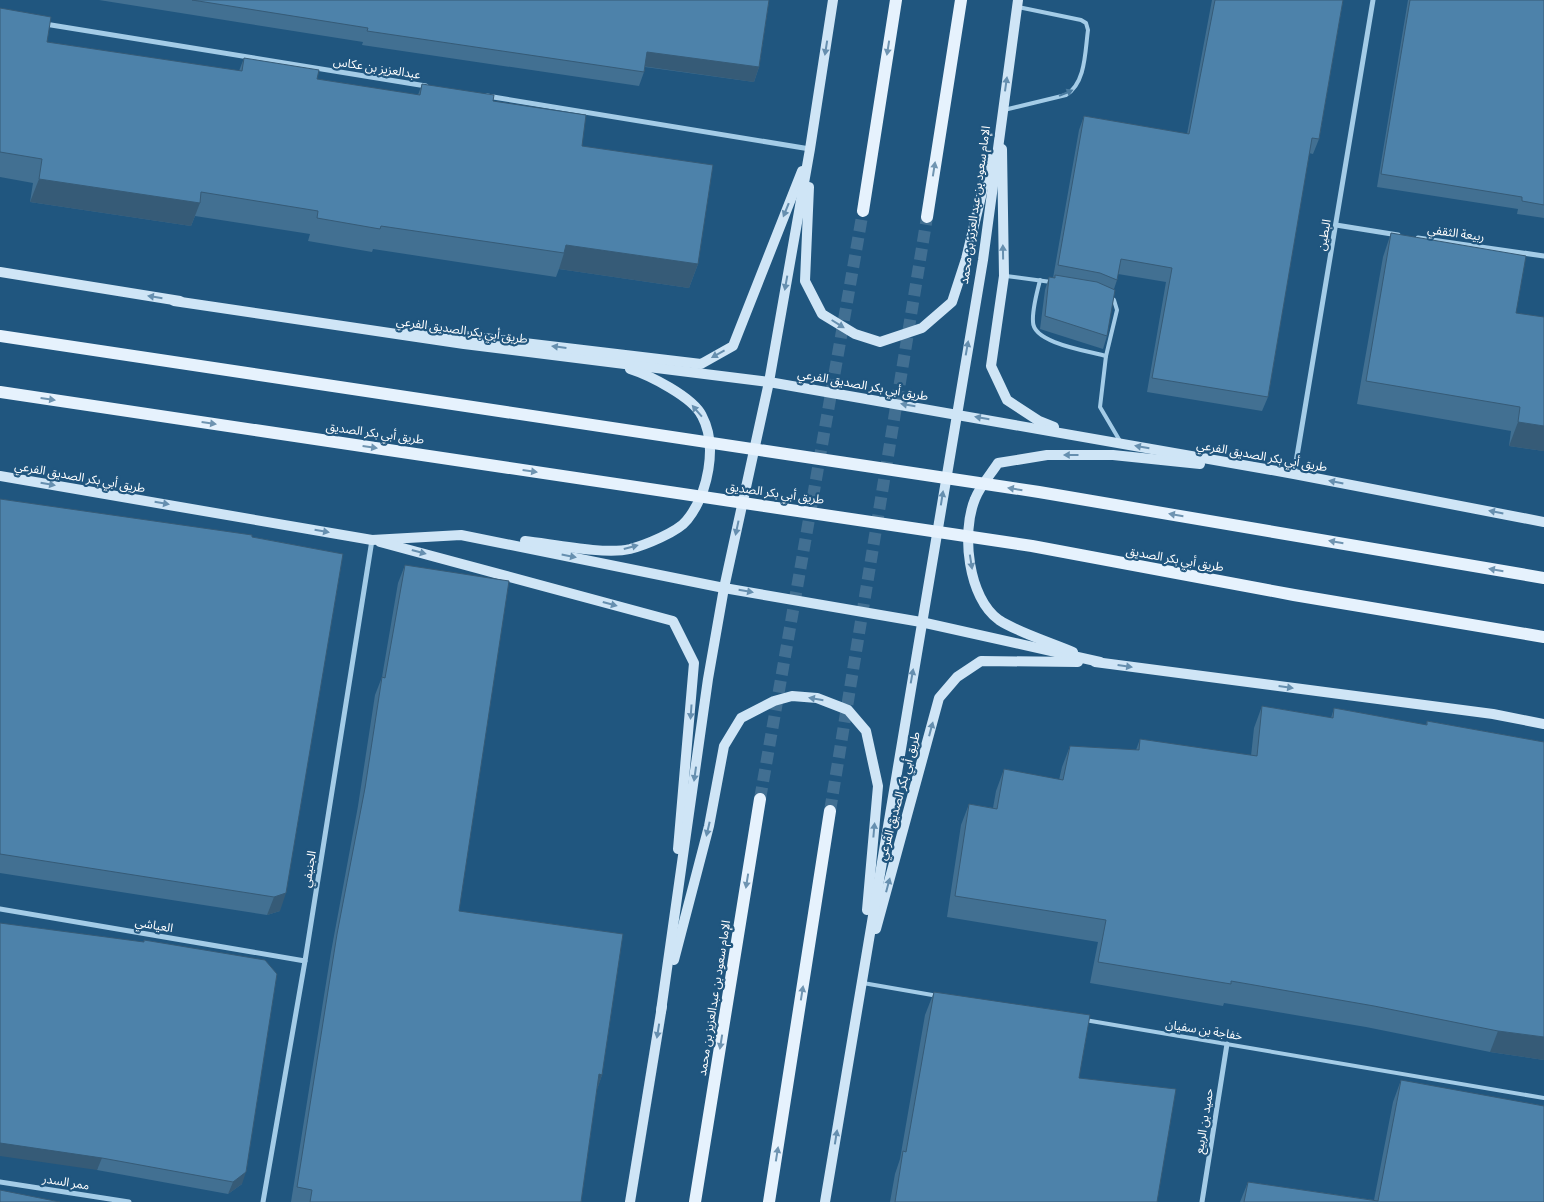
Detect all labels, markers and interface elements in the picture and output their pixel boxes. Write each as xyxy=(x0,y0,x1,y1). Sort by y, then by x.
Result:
one-way arrow xyxy=(821,41,829,57)
one-way arrow xyxy=(884,41,892,57)
street label: عبدالعزيز بن عكاس xyxy=(332,53,422,84)
one-way arrow xyxy=(1002,75,1010,91)
one-way arrow xyxy=(1059,89,1073,97)
street label: الإمام سعود بن عبد العزيز بن محمد xyxy=(956,125,995,285)
one-way arrow xyxy=(931,161,939,177)
one-way arrow xyxy=(782,203,790,218)
street label: البطين xyxy=(1313,218,1336,252)
street label: ربيعة الثقفي xyxy=(1426,221,1486,247)
one-way arrow xyxy=(999,244,1007,260)
one-way arrow xyxy=(782,275,790,291)
one-way arrow xyxy=(147,293,163,301)
street label: طريق أبي بكر الصديق الفرعي xyxy=(395,313,529,349)
one-way arrow xyxy=(832,320,845,329)
one-way arrow xyxy=(964,340,972,356)
one-way arrow xyxy=(551,343,567,351)
one-way arrow xyxy=(711,350,726,358)
street label: طريق أبي بكر الصديق الفرعي xyxy=(796,366,930,406)
one-way arrow xyxy=(41,395,57,403)
one-way arrow xyxy=(899,401,915,409)
one-way arrow xyxy=(692,404,703,417)
one-way arrow xyxy=(974,414,990,422)
street label: طريق أبي بكر الصديق xyxy=(325,418,425,450)
one-way arrow xyxy=(201,419,217,427)
street label: طريق أبي بكر الصديق الفرعي xyxy=(1195,437,1329,477)
one-way arrow xyxy=(362,443,378,451)
one-way arrow xyxy=(1134,443,1150,451)
one-way arrow xyxy=(1063,451,1079,459)
street label: طريق أبي بكر الصديق الفرعي xyxy=(13,458,147,498)
one-way arrow xyxy=(523,467,539,475)
street label: طريق أبي بكر الصديق xyxy=(725,478,825,510)
one-way arrow xyxy=(1328,478,1344,486)
one-way arrow xyxy=(40,480,56,488)
one-way arrow xyxy=(1007,484,1023,492)
one-way arrow xyxy=(938,490,946,506)
one-way arrow xyxy=(155,500,171,508)
one-way arrow xyxy=(1488,508,1504,516)
one-way arrow xyxy=(1167,510,1183,518)
one-way arrow xyxy=(733,520,741,535)
one-way arrow xyxy=(315,527,331,535)
one-way arrow xyxy=(1327,538,1343,546)
one-way arrow xyxy=(624,543,639,551)
street label: طريق أبي بكر الصديق xyxy=(1125,543,1225,577)
one-way arrow xyxy=(412,549,427,557)
one-way arrow xyxy=(562,553,578,561)
one-way arrow xyxy=(967,554,975,570)
one-way arrow xyxy=(1488,565,1504,573)
one-way arrow xyxy=(738,588,754,596)
one-way arrow xyxy=(602,600,617,608)
one-way arrow xyxy=(1117,662,1133,670)
one-way arrow xyxy=(909,667,917,683)
one-way arrow xyxy=(1279,683,1295,691)
one-way arrow xyxy=(807,694,823,702)
one-way arrow xyxy=(686,705,694,721)
one-way arrow xyxy=(927,721,935,736)
street label: طريق أبي بكر الصديق الفرعي xyxy=(874,730,926,863)
one-way arrow xyxy=(691,767,699,783)
one-way arrow xyxy=(870,821,878,837)
one-way arrow xyxy=(703,822,711,838)
street label: الجنيفي xyxy=(298,849,322,889)
one-way arrow xyxy=(743,874,751,890)
one-way arrow xyxy=(884,878,892,893)
street label: العياشي xyxy=(133,914,174,938)
street label: الإمام سعود بن عبدالعزيز بن محمد xyxy=(694,919,735,1077)
one-way arrow xyxy=(798,985,806,1001)
street label: خفاجة بن سفيان xyxy=(1164,1016,1244,1045)
one-way arrow xyxy=(654,1023,662,1039)
one-way arrow xyxy=(717,1034,725,1050)
street label: حميد بن الربيع xyxy=(1191,1087,1218,1155)
one-way arrow xyxy=(832,1128,840,1144)
one-way arrow xyxy=(773,1145,781,1161)
street label: ممر السدر xyxy=(40,1170,91,1195)

